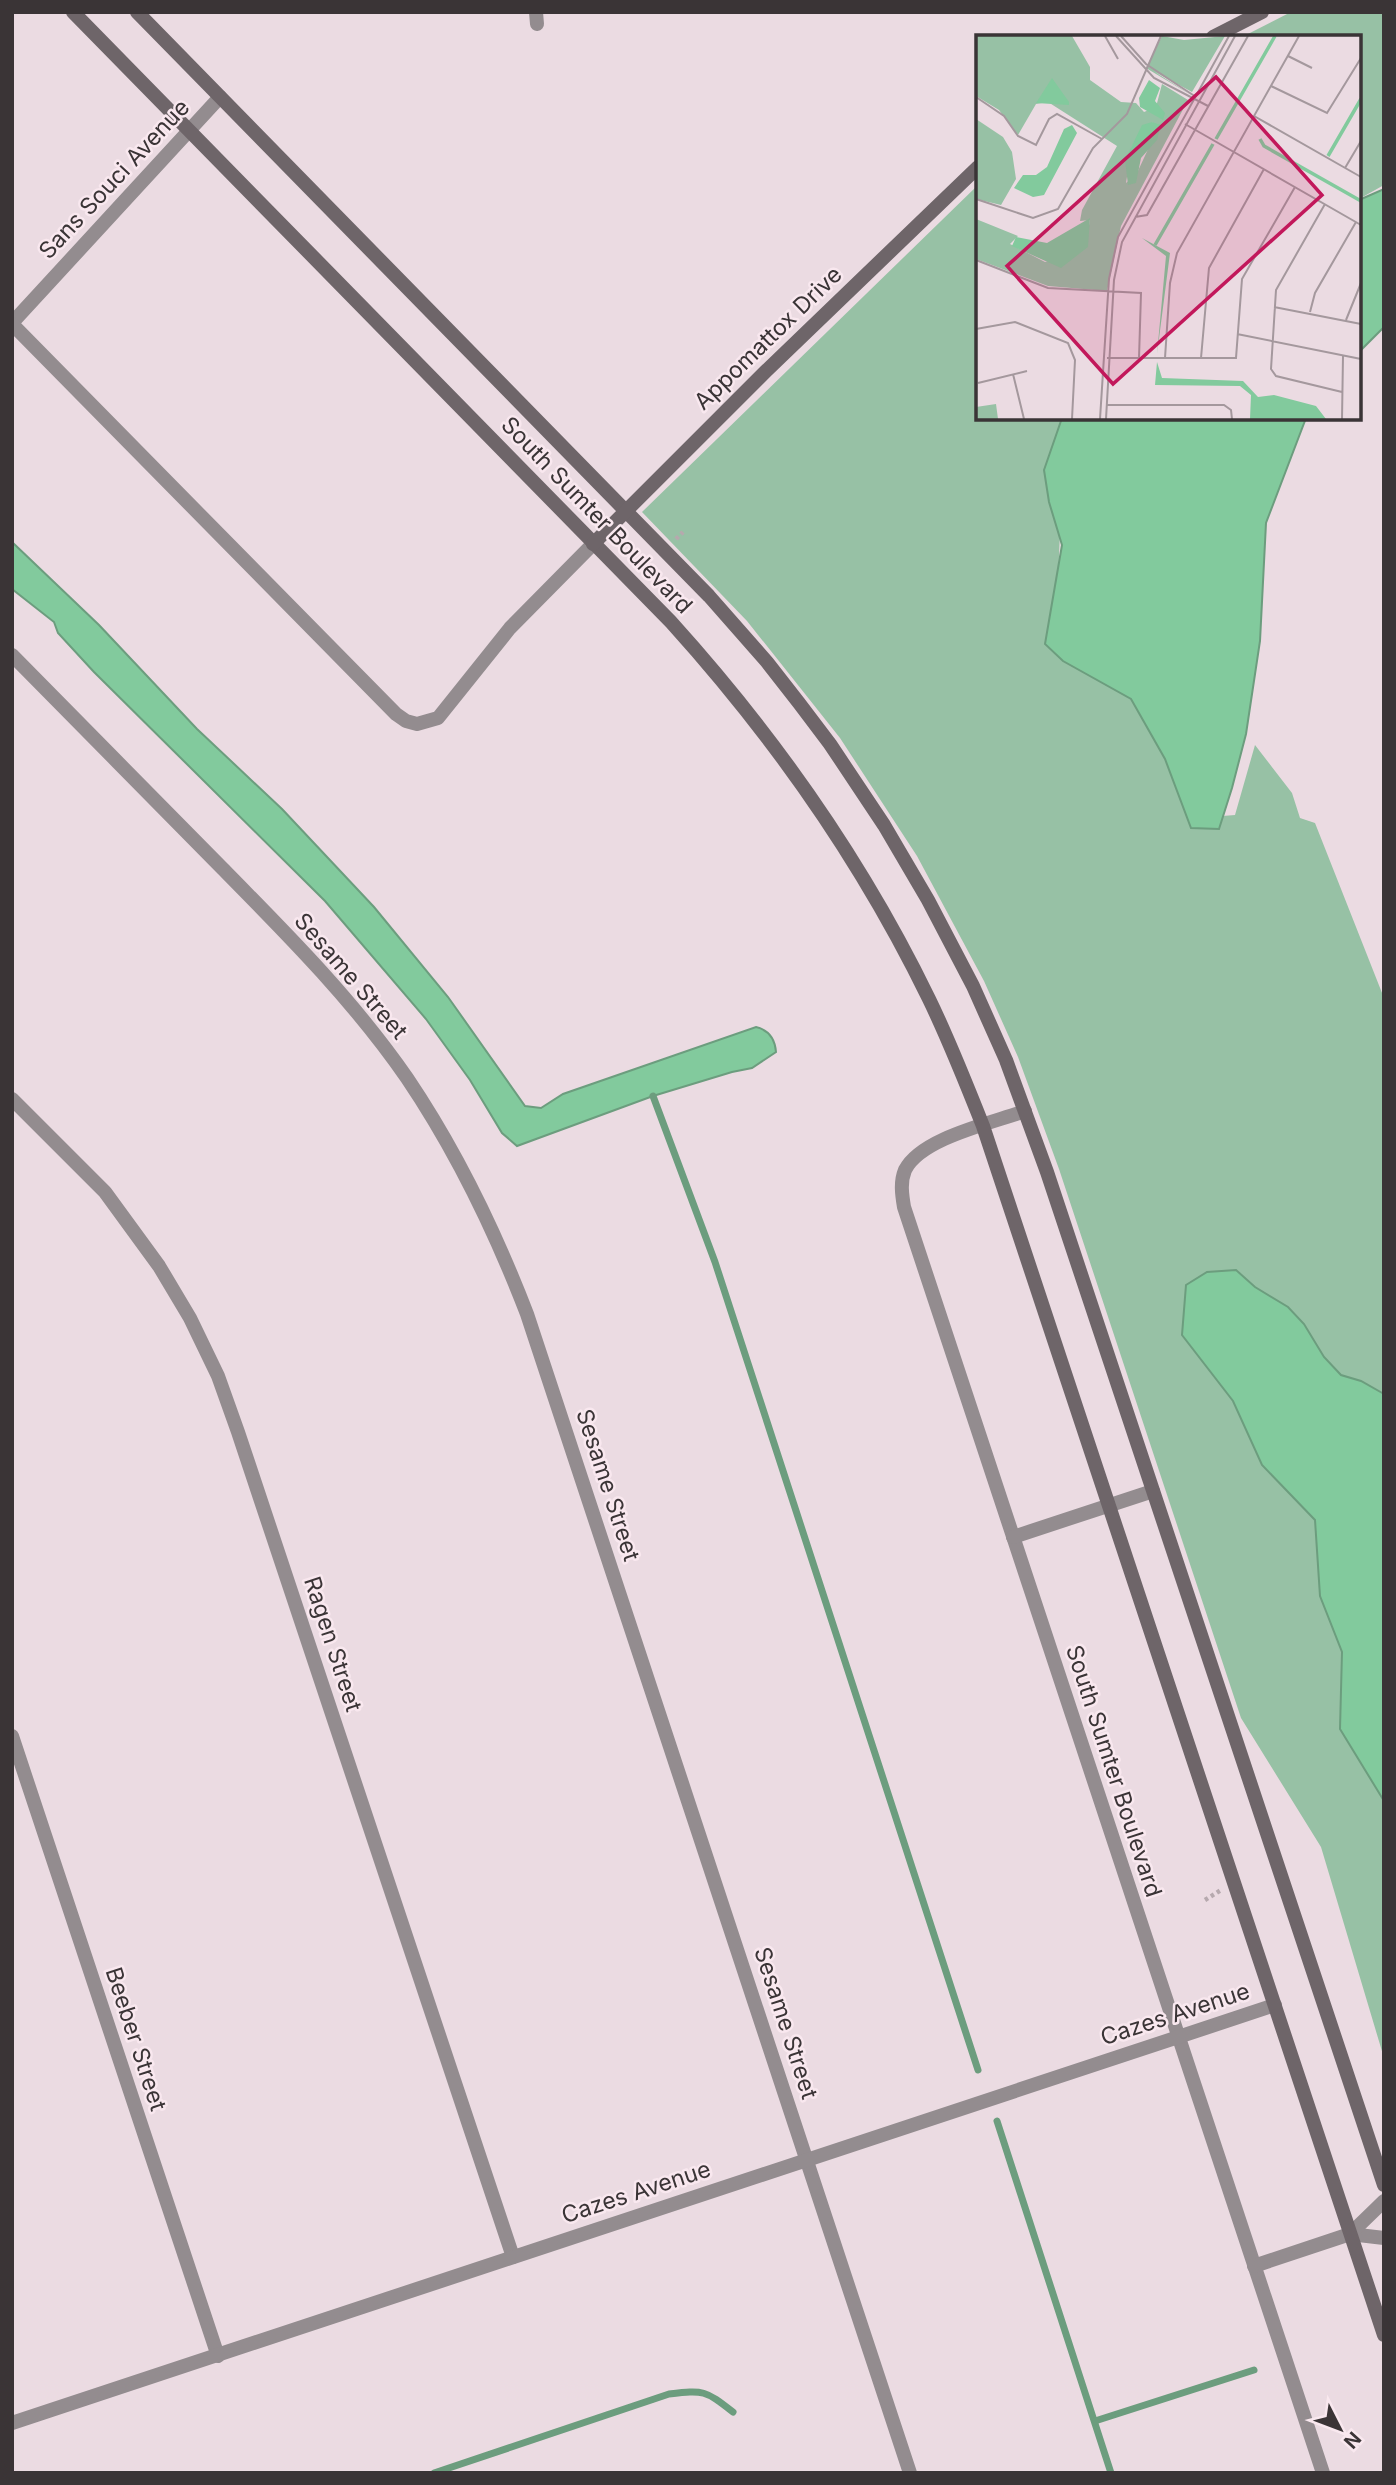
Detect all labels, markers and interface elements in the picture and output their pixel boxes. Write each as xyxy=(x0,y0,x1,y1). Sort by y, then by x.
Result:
inset map xyxy=(976,35,1361,420)
street label: Sans Souci Avenue xyxy=(33,93,195,265)
street label: Appomattox Drive xyxy=(688,260,848,416)
street label: South Sumter Boulevard xyxy=(496,411,698,619)
street label: Sesame Street xyxy=(289,907,414,1045)
street label: Sesame Street xyxy=(570,1405,646,1565)
street label: Ragen Street xyxy=(298,1573,368,1715)
street label: South Sumter Boulevard xyxy=(1060,1642,1168,1900)
street label: Sesame Street xyxy=(748,1943,824,2103)
street label: Beeber Street xyxy=(100,1964,173,2115)
street label: Cazes Avenue xyxy=(1097,1977,1253,2051)
street label: Cazes Avenue xyxy=(558,2155,714,2229)
north arrow xyxy=(1305,2394,1375,2464)
text: N xyxy=(1339,2427,1366,2453)

